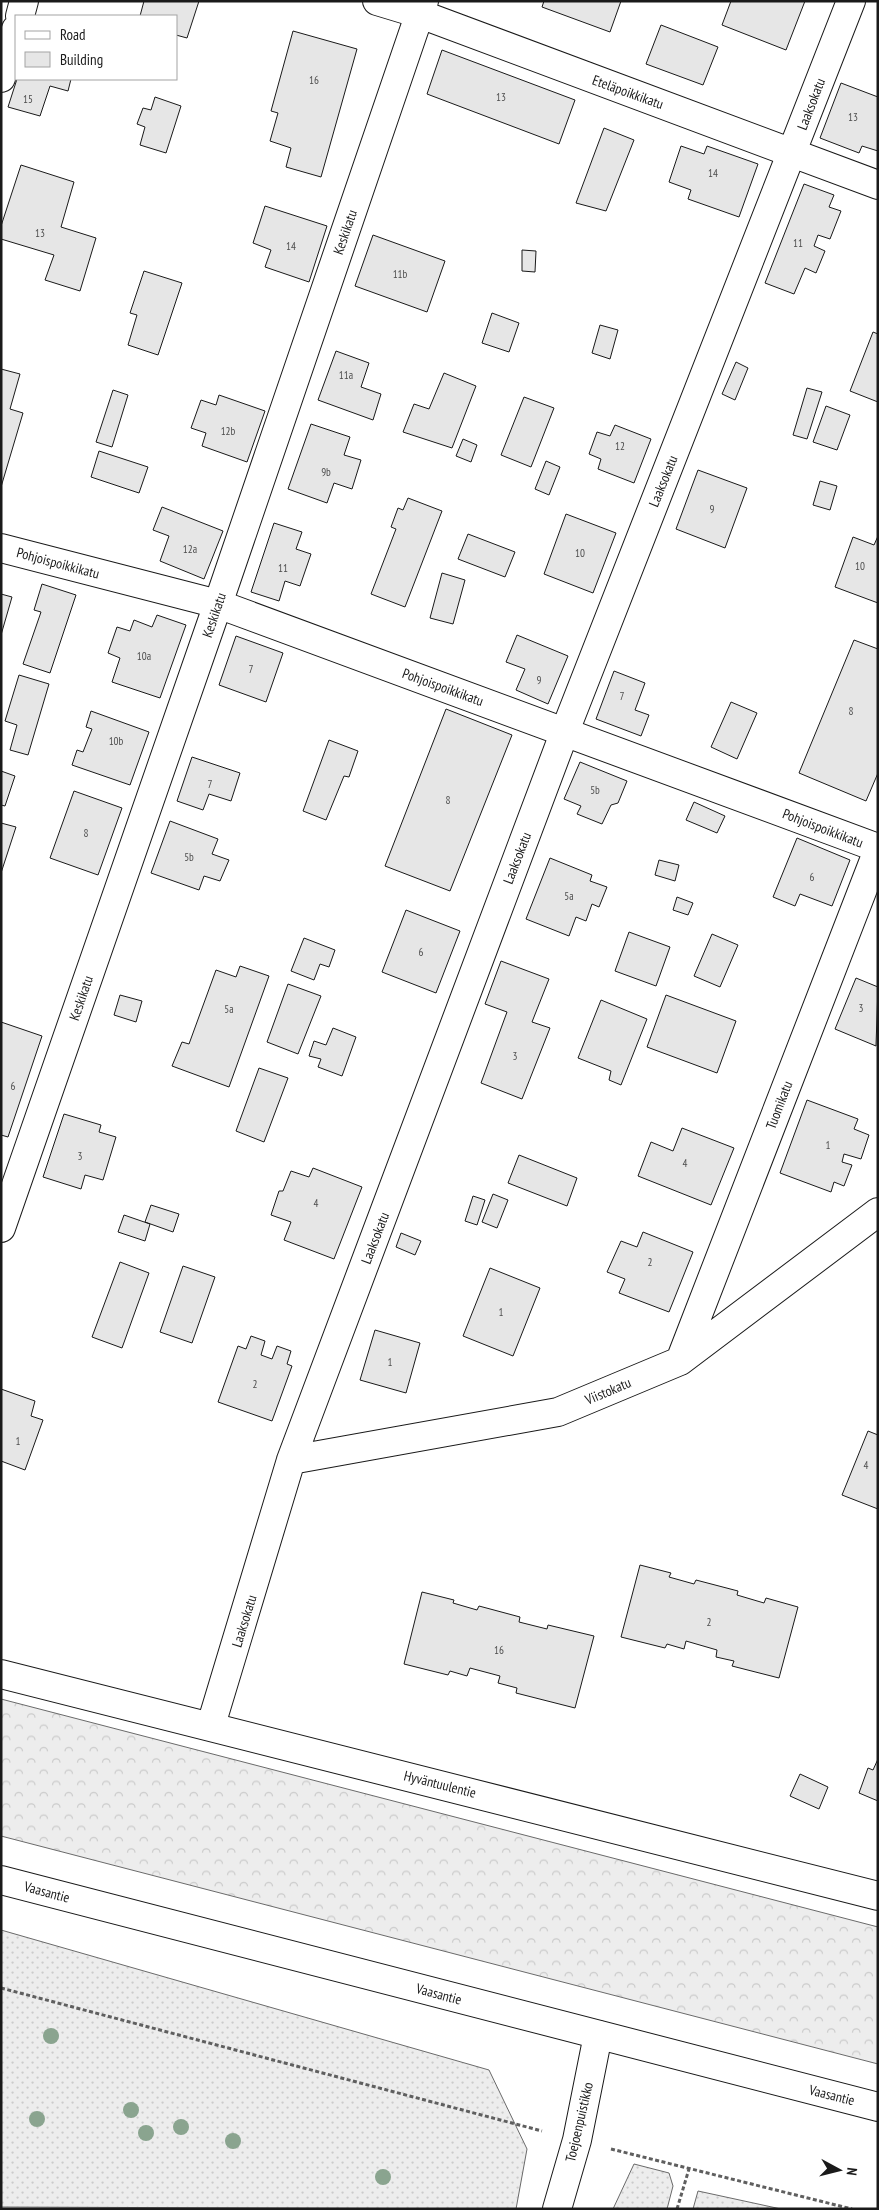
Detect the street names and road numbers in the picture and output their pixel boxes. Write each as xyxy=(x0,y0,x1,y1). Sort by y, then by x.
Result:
street label: Eteläpoikkikatu xyxy=(590,71,666,113)
street label: Laaksokatu xyxy=(793,76,829,132)
street label: Keskikatu xyxy=(329,207,361,257)
street label: Laaksokatu xyxy=(645,453,681,509)
street label: Pohjoispoikkikatu xyxy=(15,543,101,583)
street label: Keskikatu xyxy=(198,590,230,640)
street label: Pohjoispoikkikatu xyxy=(400,664,486,710)
street label: Pohjoispoikkikatu xyxy=(780,804,866,852)
street label: Laaksokatu xyxy=(499,830,535,886)
street label: Keskikatu xyxy=(65,973,97,1023)
street label: Tuomikatu xyxy=(762,1078,796,1132)
street label: Laaksokatu xyxy=(357,1210,393,1266)
street label: Viistokatu xyxy=(581,1373,634,1409)
street label: Laaksokatu xyxy=(228,1593,260,1649)
street label: Hyväntuulentie xyxy=(402,1766,478,1802)
street label: Vaasantie xyxy=(21,1877,72,1907)
street label: Vaasantie xyxy=(413,1979,464,2009)
street label: Toejoenpuistikko xyxy=(561,2080,597,2164)
street label: Vaasantie xyxy=(806,2080,857,2109)

